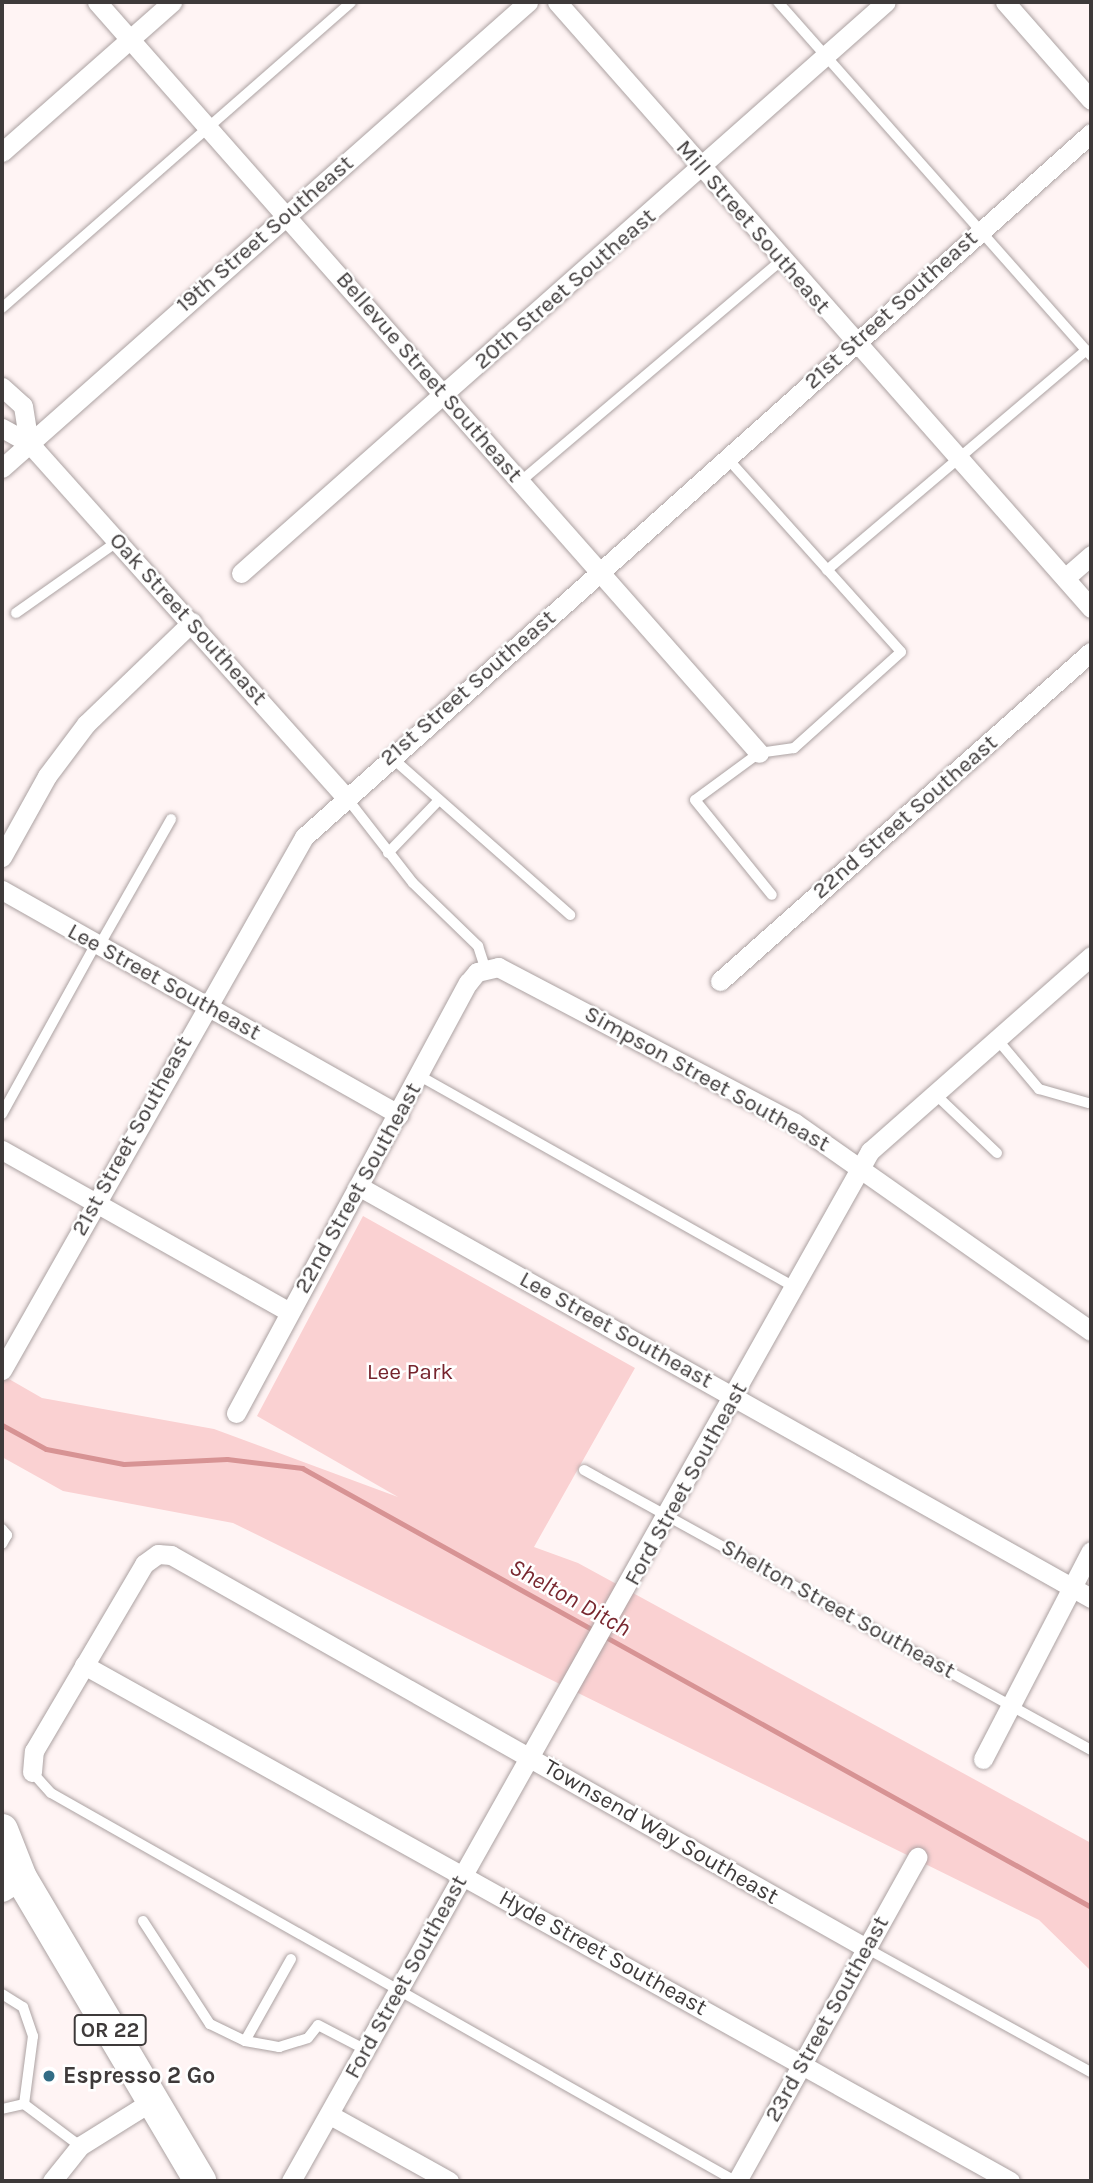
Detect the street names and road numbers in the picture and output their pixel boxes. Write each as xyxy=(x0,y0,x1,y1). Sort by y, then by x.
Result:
street label: Mill Street Southeast xyxy=(670,134,836,320)
street label: 19th Street Southeast xyxy=(171,150,359,318)
street label: 20th Street Southeast xyxy=(469,203,661,375)
street label: 21st Street Southeast xyxy=(799,225,983,395)
street label: Bellevue Street Southeast xyxy=(330,266,528,488)
street label: Oak Street Southeast xyxy=(103,527,273,711)
street label: 21st Street Southeast xyxy=(374,604,562,772)
street label: 22nd Street Southeast xyxy=(807,729,1003,905)
street label: Lee Street Southeast xyxy=(63,917,265,1047)
street label: Simpson Street Southeast xyxy=(579,1000,835,1158)
street label: 21st Street Southeast xyxy=(66,1031,198,1241)
street label: 22nd Street Southeast xyxy=(289,1078,427,1298)
street label: Lee Street Southeast xyxy=(515,1265,717,1395)
street label: Ford Street Southeast xyxy=(619,1378,753,1590)
street label: Shelton Street Southeast xyxy=(716,1533,960,1685)
street label: Townsend Way Southeast xyxy=(539,1753,783,1911)
street label: Ford Street Southeast xyxy=(339,1871,473,2083)
street label: Hyde Street Southeast xyxy=(494,1884,712,2022)
street label: 23rd Street Southeast xyxy=(759,1911,895,2127)
road number: OR 22 xyxy=(73,2012,147,2048)

